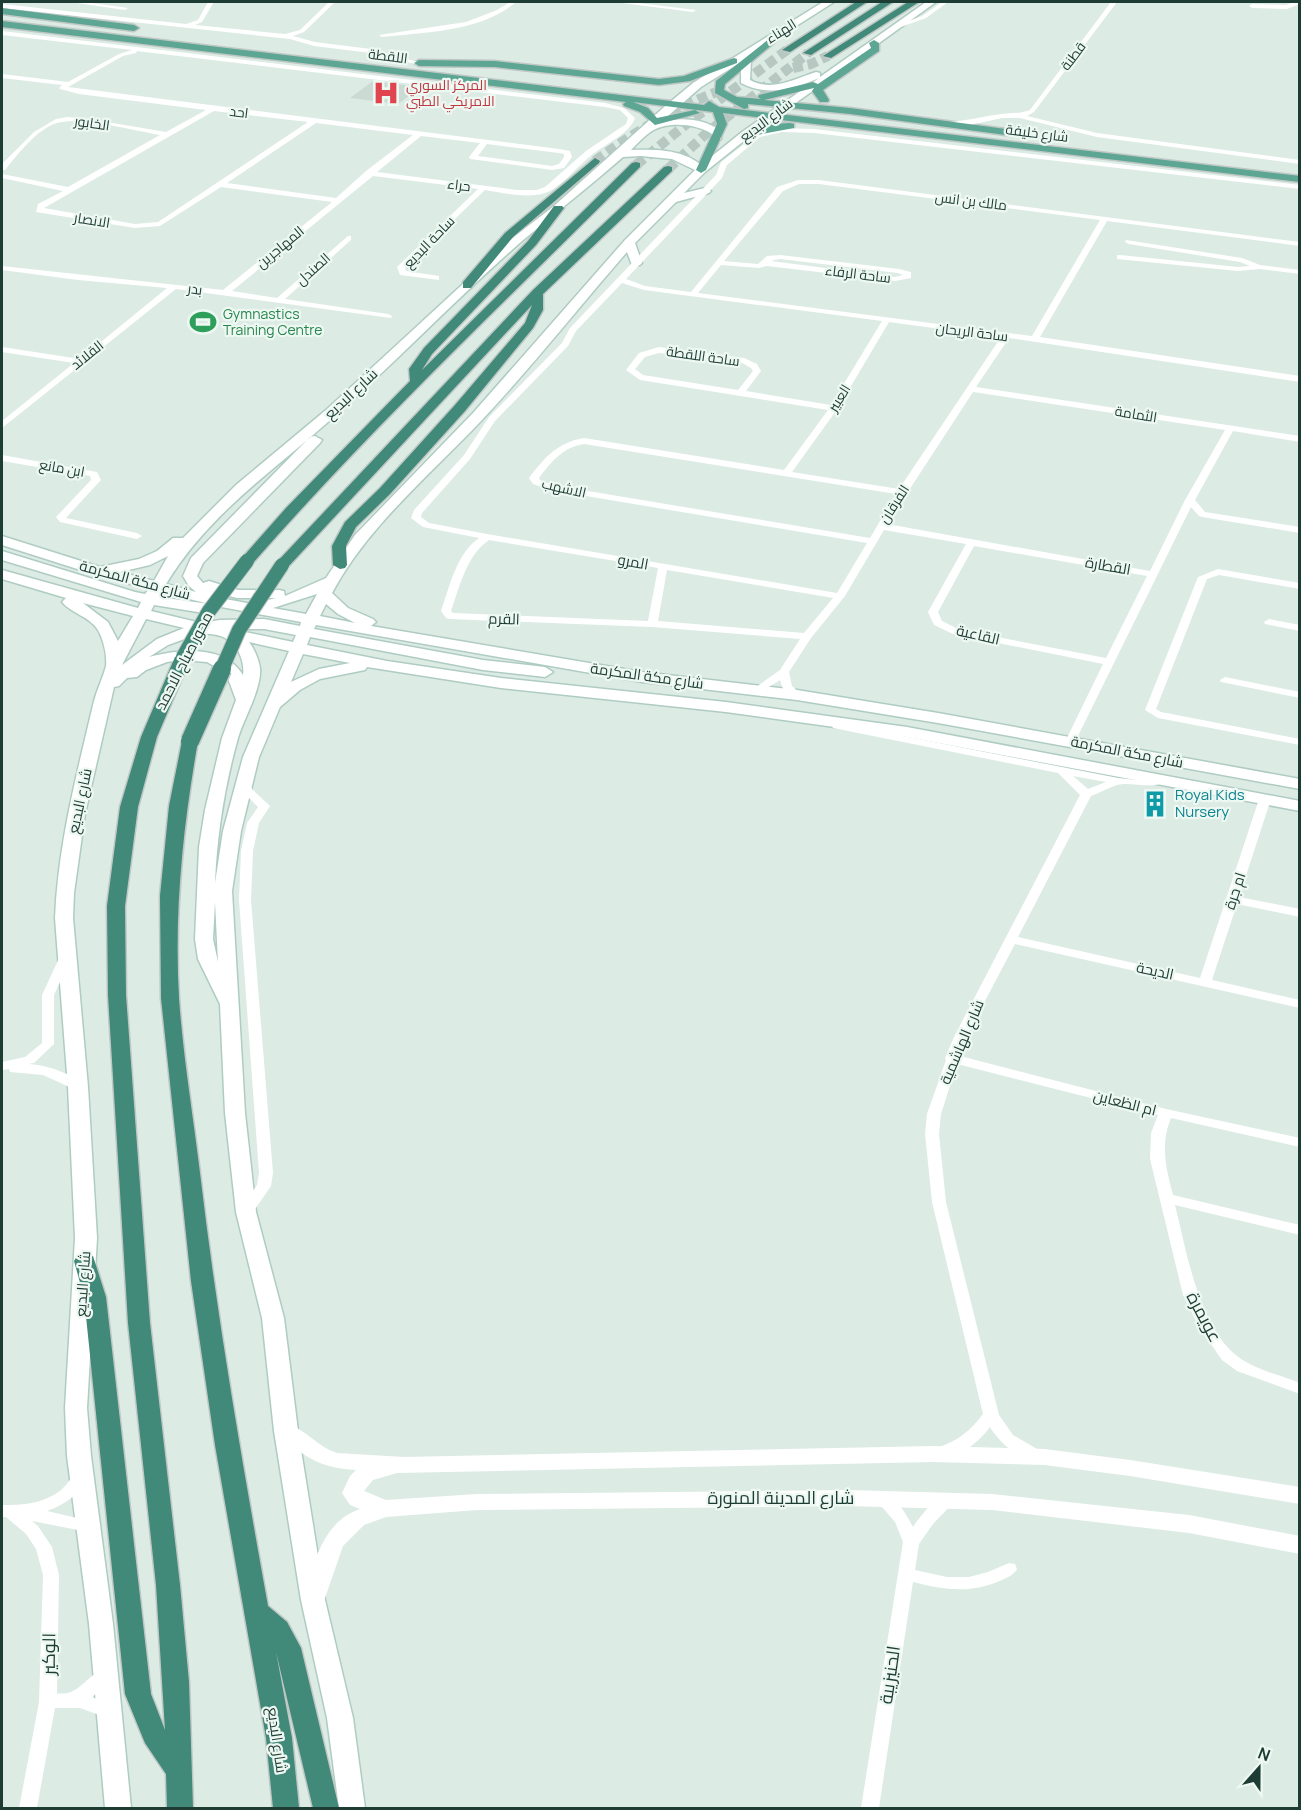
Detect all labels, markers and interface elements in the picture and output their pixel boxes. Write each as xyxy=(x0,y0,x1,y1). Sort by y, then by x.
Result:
street label: الهناء xyxy=(762,14,800,47)
street label: قطنة xyxy=(1056,38,1090,74)
street label: اللقطة xyxy=(367,44,409,67)
place label: المركز السوري الامريكي الطبي xyxy=(406,75,495,113)
hospital icon: المركز السوري الامريكي الطبي xyxy=(371,78,401,108)
street label: شارع البديع xyxy=(735,93,796,146)
street label: احد xyxy=(228,101,250,122)
street label: الخابور xyxy=(72,110,111,134)
street label: شارع خليفة xyxy=(1005,119,1070,146)
street label: حراء xyxy=(446,174,472,195)
street label: مالك بن انس xyxy=(934,187,1008,214)
street label: الانصار xyxy=(72,207,111,232)
street label: ساحة البديع xyxy=(399,211,458,272)
street label: المهاجرين xyxy=(252,221,308,272)
street label: الصندل xyxy=(291,248,334,289)
street label: ساحة الرفاء xyxy=(824,260,892,287)
street label: بدر xyxy=(186,278,204,299)
place label: Gymnastics Training Centre xyxy=(223,304,322,339)
sports icon: Gymnastics Training Centre xyxy=(188,307,218,337)
street label: ساحة الريحان xyxy=(935,318,1009,345)
street label: القلائد xyxy=(66,336,107,374)
street label: ساحة اللقطة xyxy=(665,341,741,370)
street label: شارع البديع xyxy=(319,363,383,425)
street label: العبير xyxy=(822,380,854,416)
street label: الثمامة xyxy=(1114,401,1159,426)
street label: ابن مانع xyxy=(38,454,86,481)
street label: الاشهب xyxy=(540,473,588,502)
street label: الفرقان xyxy=(874,481,913,527)
street label: المرو xyxy=(616,548,650,575)
street label: القطارة xyxy=(1084,551,1133,580)
street label: شارع مكة المكرمة xyxy=(77,555,193,605)
street label: القرم xyxy=(488,607,520,630)
street label: محور صباح الاحمد xyxy=(150,608,218,714)
street label: القاعية xyxy=(954,619,1002,650)
street label: شارع مكة المكرمة xyxy=(589,657,705,695)
street label: شارع مكة المكرمة xyxy=(1069,730,1185,774)
street label: شارع البديع xyxy=(62,766,98,836)
place label: Royal Kids Nursery xyxy=(1175,784,1245,822)
building icon: Royal Kids Nursery xyxy=(1140,789,1170,819)
street label: ام جرة xyxy=(1219,870,1250,912)
street label: الديحة xyxy=(1134,956,1176,985)
street label: شارع الهاشمية xyxy=(934,996,990,1088)
street label: ام الظعاين xyxy=(1091,1085,1159,1120)
street label: شارع البديع xyxy=(70,1250,96,1318)
street label: عويمرة xyxy=(1182,1287,1228,1346)
street label: شارع المدينة المنورة xyxy=(707,1485,855,1510)
street label: الوكير xyxy=(36,1633,60,1676)
street label: الحنيزيبة xyxy=(873,1644,905,1706)
street label: شارع البديع xyxy=(262,1706,292,1774)
north arrow xyxy=(1229,1738,1289,1798)
text: N xyxy=(1255,1742,1274,1766)

